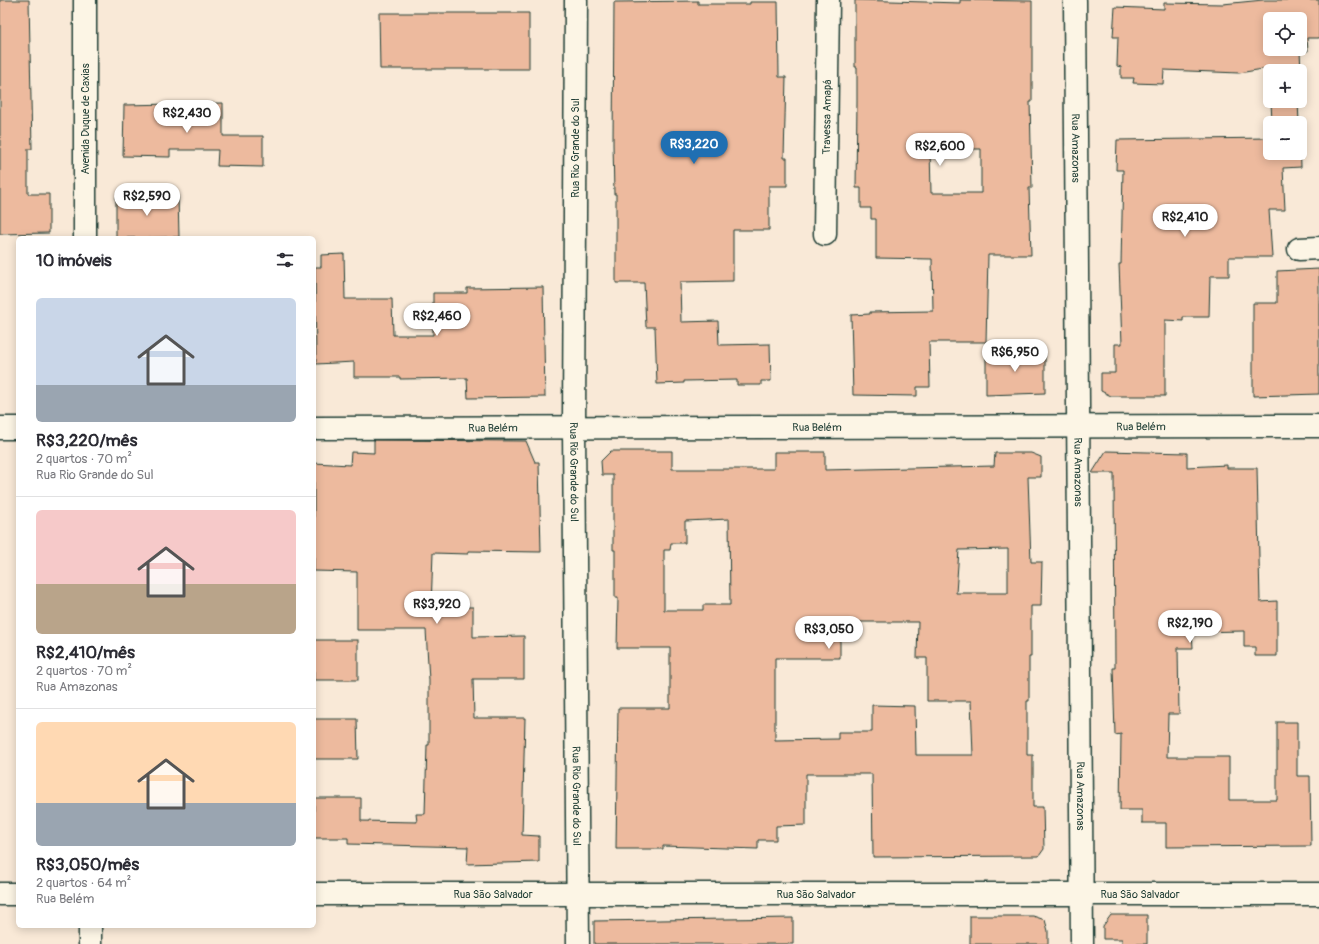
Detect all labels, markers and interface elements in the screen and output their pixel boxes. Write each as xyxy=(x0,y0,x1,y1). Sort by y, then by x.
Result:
map controls xyxy=(1263,12,1307,160)
button: locate xyxy=(1263,12,1307,56)
street label: Avenida Duque de Caxias xyxy=(79,63,92,175)
button: + xyxy=(1263,64,1307,108)
street label: Travessa Amapá xyxy=(820,80,834,154)
street label: Rua Rio Grande do Sul xyxy=(569,98,582,198)
pin: R$2,430 xyxy=(150,100,224,134)
text: R$2,430 xyxy=(163,105,211,121)
street label: Rua Amazonas xyxy=(1069,113,1082,183)
button: − xyxy=(1263,116,1307,160)
pin: R$3,220 xyxy=(657,131,731,165)
pin: R$2,600 xyxy=(903,133,977,167)
text: R$3,220 xyxy=(670,136,718,152)
text: R$2,600 xyxy=(915,138,965,154)
pin: R$2,590 xyxy=(110,183,184,217)
text: R$2,590 xyxy=(123,188,171,204)
pin: R$2,410 xyxy=(1148,204,1222,238)
text: R$2,410 xyxy=(1162,209,1208,225)
icon: filters xyxy=(274,249,296,271)
text: 10 imóveis xyxy=(36,250,112,271)
pin: R$2,460 xyxy=(400,303,474,337)
text: R$2,460 xyxy=(412,308,462,324)
icon: home xyxy=(130,324,202,396)
pin: R$6,950 xyxy=(978,339,1052,373)
text: R$6,950 xyxy=(991,344,1039,360)
street label: Rua Belém xyxy=(1116,420,1166,433)
street label: Rua Belém xyxy=(792,421,842,434)
street label: Rua Belém xyxy=(468,422,518,435)
street label: Rua Rio Grande do Sul xyxy=(567,422,581,522)
text: R$3,220/mês xyxy=(36,430,137,451)
street label: Rua Amazonas xyxy=(1071,437,1085,507)
text: 2 quartos · 70 m² xyxy=(36,451,132,467)
text: Rua Rio Grande do Sul xyxy=(36,467,154,483)
icon: home xyxy=(130,536,202,608)
pin: R$3,920 xyxy=(400,591,474,625)
text: R$3,920 xyxy=(413,596,461,612)
pin: R$2,190 xyxy=(1153,610,1227,644)
text: R$2,190 xyxy=(1167,615,1213,631)
pin: R$3,050 xyxy=(792,616,866,650)
text: R$3,050 xyxy=(804,621,854,637)
text: R$2,410/mês xyxy=(36,642,135,663)
text: 2 quartos · 70 m² xyxy=(36,663,132,679)
text: Rua Amazonas xyxy=(36,679,118,695)
street label: Rua Rio Grande do Sul xyxy=(569,746,583,846)
icon: home xyxy=(130,748,202,820)
street label: Rua Amazonas xyxy=(1074,761,1087,831)
text: R$3,050/mês xyxy=(36,854,139,875)
text: 2 quartos · 64 m² xyxy=(36,875,131,891)
street label: Rua São Salvador xyxy=(453,888,533,901)
street label: Rua São Salvador xyxy=(776,888,856,901)
street label: Rua São Salvador xyxy=(1100,888,1180,901)
text: Rua Belém xyxy=(36,891,94,907)

